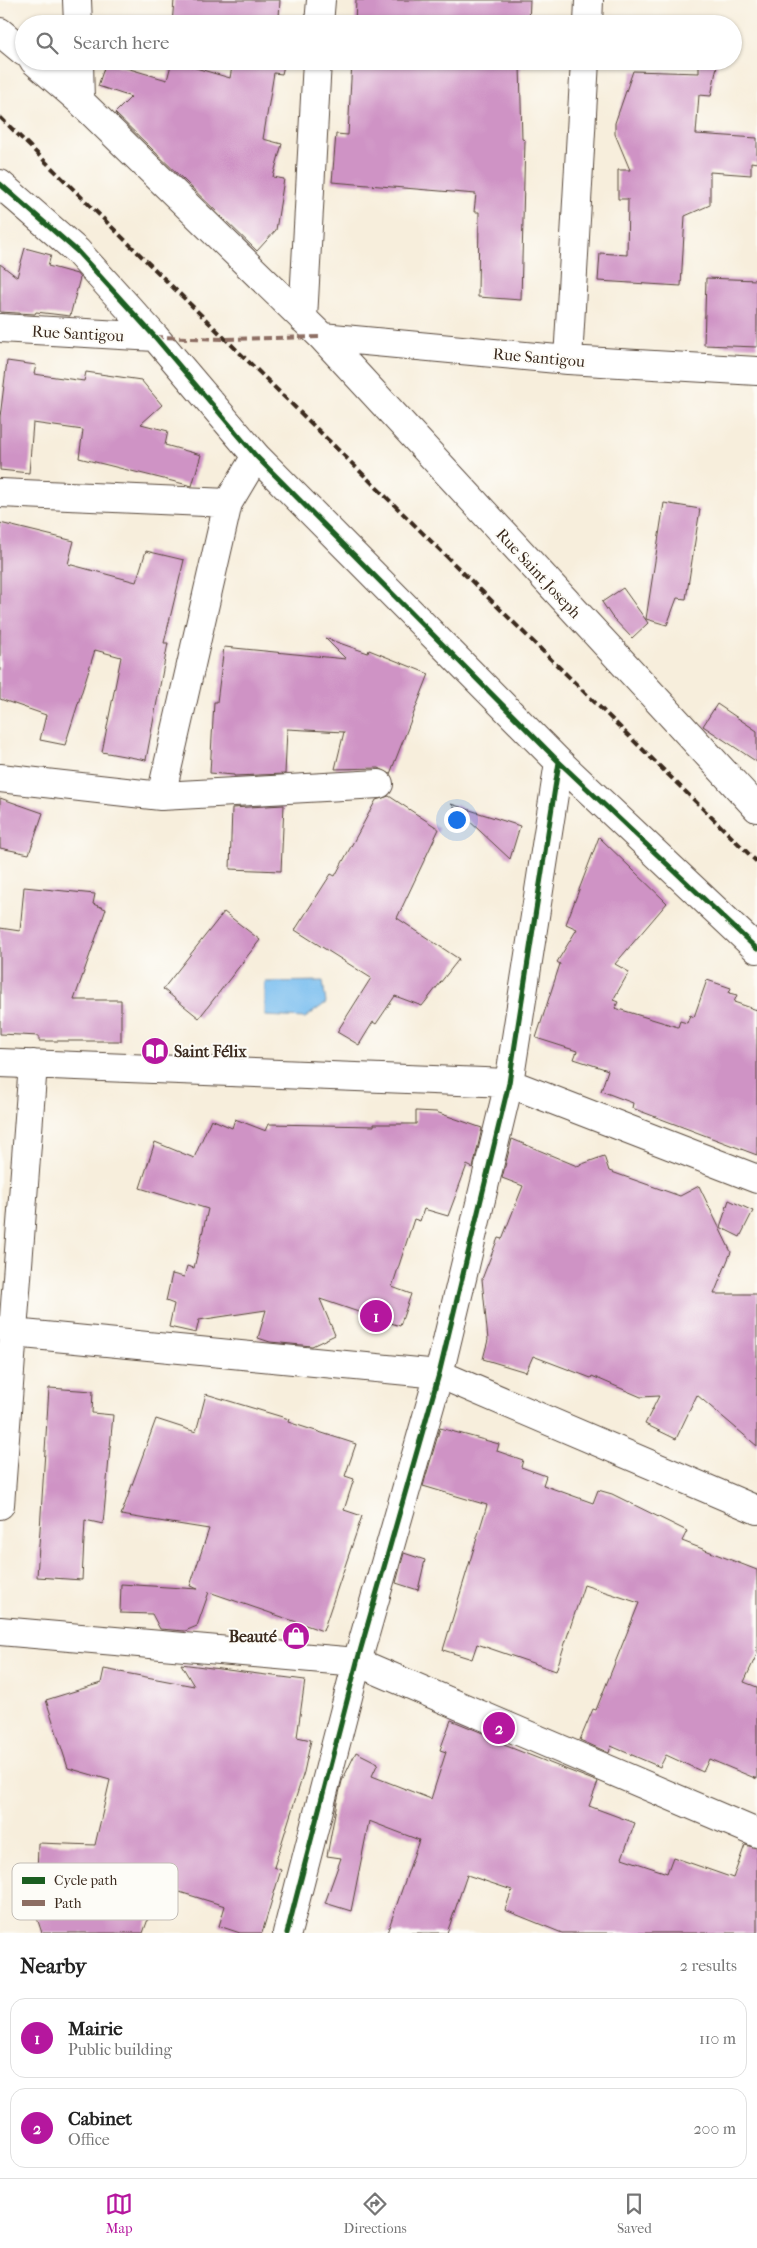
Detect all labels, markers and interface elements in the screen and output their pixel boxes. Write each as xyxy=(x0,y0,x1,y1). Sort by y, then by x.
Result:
search box xyxy=(15,15,742,70)
icon: search xyxy=(33,29,61,57)
text: Search here xyxy=(73,32,169,54)
street label: Rue Santigou xyxy=(31,322,125,345)
street label: Rue Santigou xyxy=(492,344,586,371)
street label: Rue Saint Joseph xyxy=(492,525,585,622)
your location xyxy=(444,807,470,833)
library icon: Saint Félix xyxy=(140,1036,170,1066)
place label: Saint Félix xyxy=(174,1042,247,1061)
pin: 1 xyxy=(360,1297,392,1335)
shop icon: Beauté xyxy=(281,1621,311,1651)
place label: Beauté xyxy=(229,1627,277,1646)
pin: 2 xyxy=(483,1709,515,1747)
legend xyxy=(12,1863,178,1920)
text: Cycle path xyxy=(54,1872,118,1889)
text: Path xyxy=(54,1895,82,1912)
text: Nearby xyxy=(20,1954,86,1978)
text: 2 results xyxy=(680,1956,737,1975)
text: Mairie xyxy=(68,2018,123,2040)
text: 1 xyxy=(34,2029,40,2048)
text: 110 m xyxy=(699,2029,736,2048)
text: Public building xyxy=(68,2040,172,2059)
text: Cabinet xyxy=(68,2108,132,2130)
text: 2 xyxy=(33,2119,41,2138)
text: 200 m xyxy=(693,2119,736,2138)
text: Office xyxy=(68,2130,110,2149)
tab: Map xyxy=(105,2190,133,2237)
tab: Directions xyxy=(344,2190,407,2237)
tab: Saved xyxy=(617,2190,652,2237)

